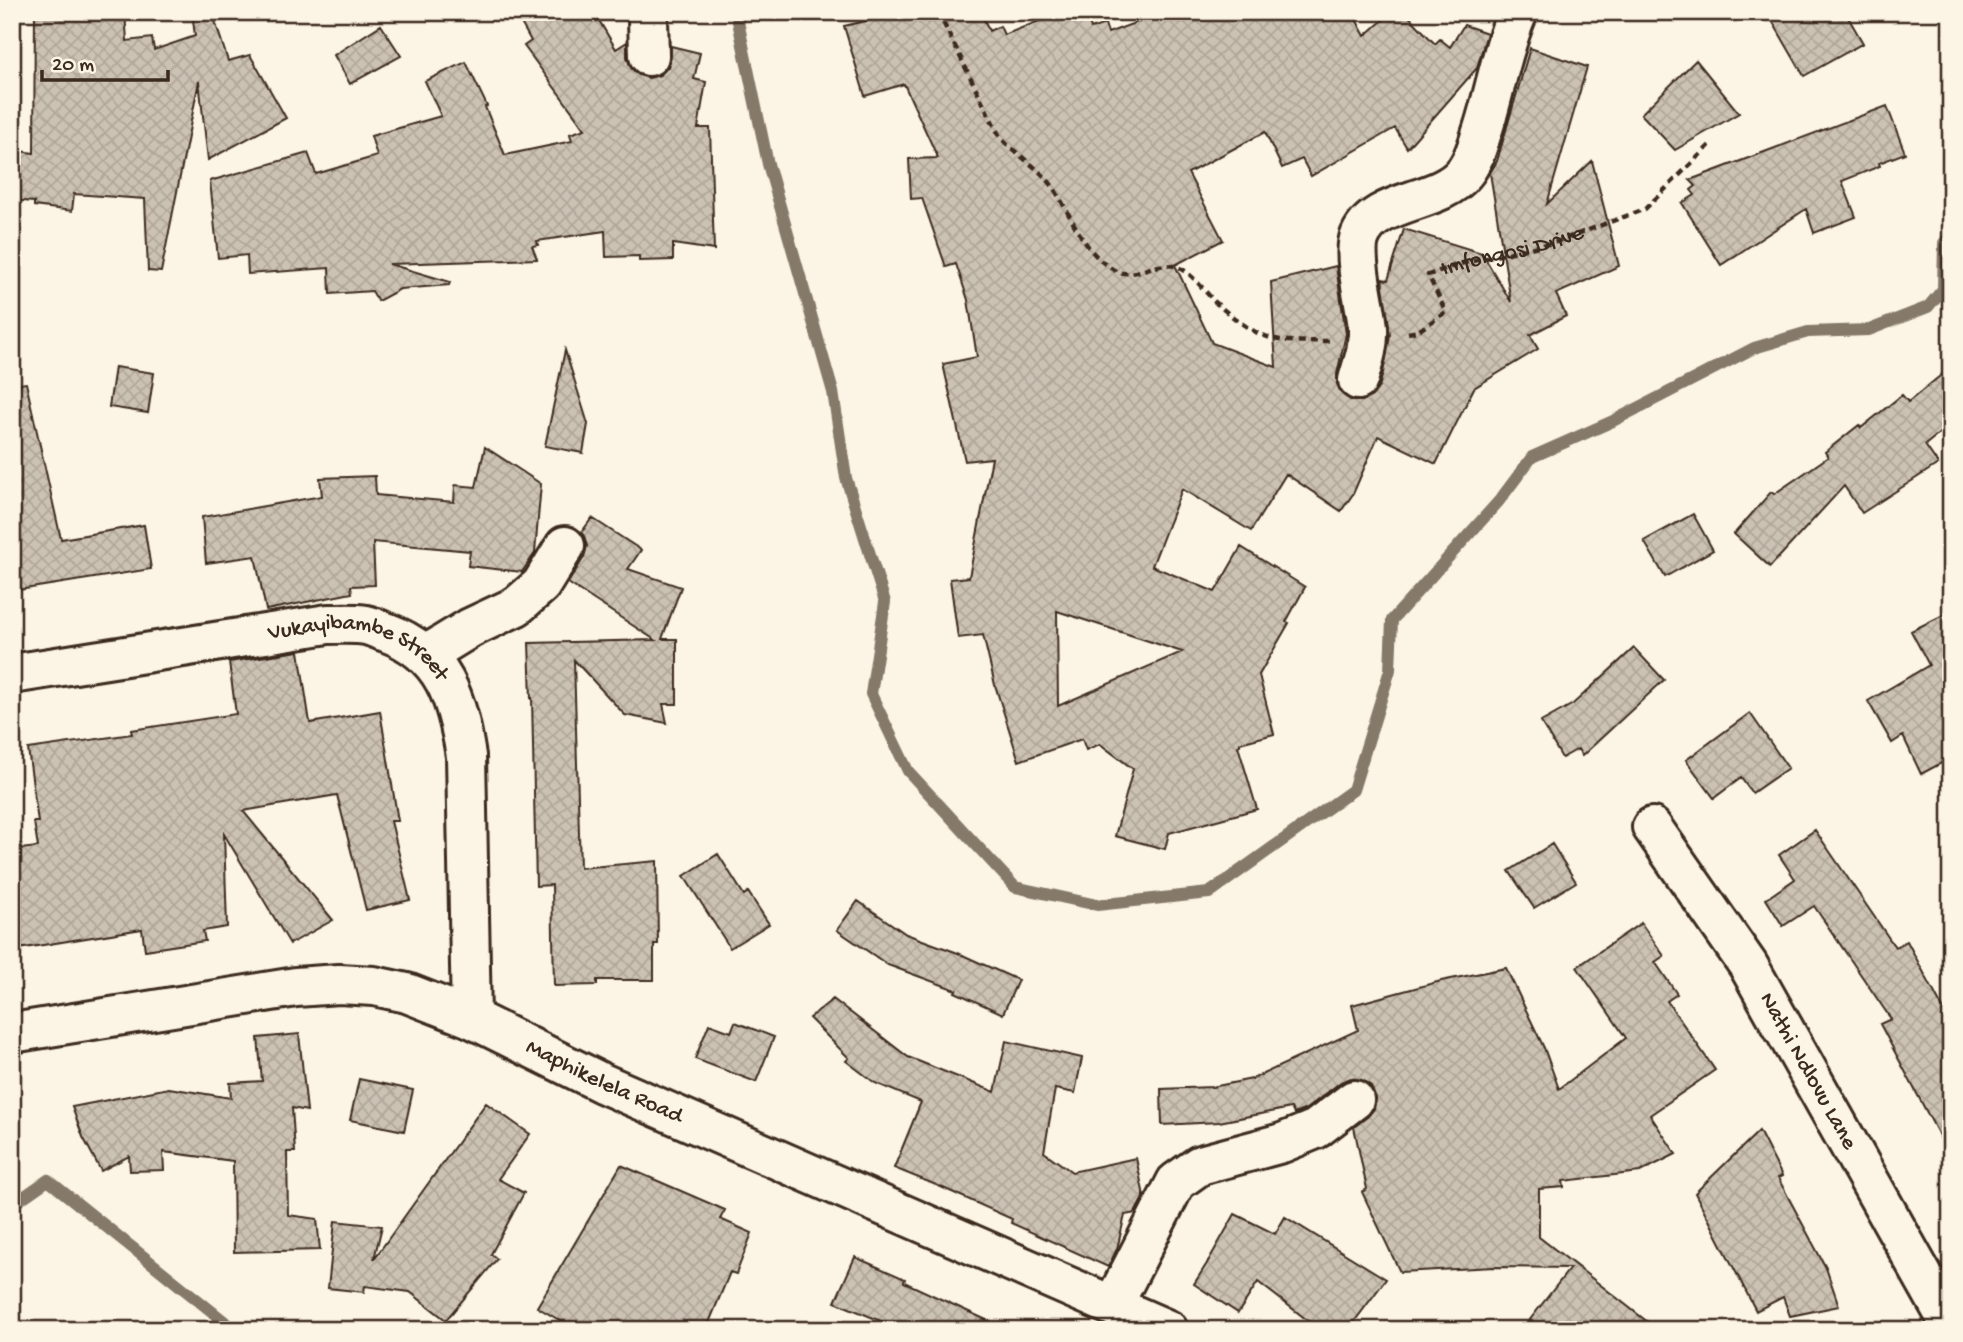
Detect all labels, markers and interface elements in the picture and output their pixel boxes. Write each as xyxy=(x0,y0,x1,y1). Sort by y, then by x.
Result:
scale bar xyxy=(42,38,168,82)
text: 20 m xyxy=(52,54,94,79)
street label: Imfongosi Drive xyxy=(1437,219,1588,283)
street label: Vukayibambe Street xyxy=(265,610,456,687)
street label: Nathi Ndlovu Lane xyxy=(1753,988,1863,1156)
street label: Maphikelela Road xyxy=(521,1034,688,1131)

